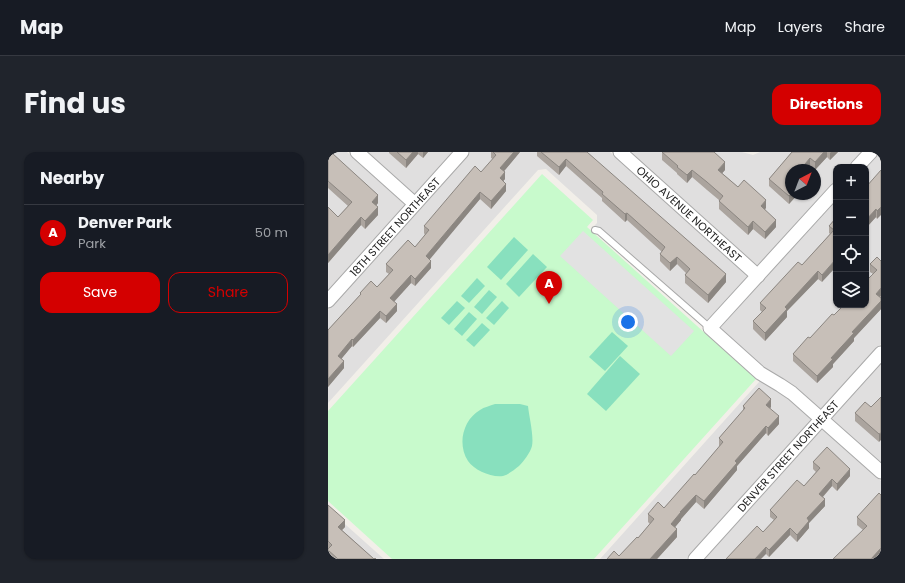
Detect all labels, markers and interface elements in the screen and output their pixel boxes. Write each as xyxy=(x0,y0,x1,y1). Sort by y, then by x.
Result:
text: Map xyxy=(20,14,63,41)
text: Map xyxy=(725,17,756,37)
text: Layers xyxy=(778,17,822,37)
text: Share xyxy=(844,17,885,37)
text: Find us xyxy=(24,84,126,123)
button: Directions xyxy=(772,84,881,125)
street label: OHIO AVENUE NORTHEAST xyxy=(633,162,745,266)
north arrow xyxy=(785,164,821,200)
map controls xyxy=(833,164,869,308)
button: + xyxy=(833,164,869,200)
text: Nearby xyxy=(40,166,104,190)
street label: 18TH STREET NORTHEAST xyxy=(346,174,444,280)
button: − xyxy=(833,200,869,236)
text: Denver Park xyxy=(78,212,172,233)
text: A xyxy=(48,223,58,242)
text: 50 m xyxy=(255,223,288,242)
text: Park xyxy=(78,234,106,253)
button: locate xyxy=(833,236,869,272)
pin: A xyxy=(536,271,562,304)
button: Save xyxy=(40,272,160,313)
button: Share xyxy=(168,272,288,313)
button: layers xyxy=(833,272,869,308)
your location xyxy=(618,312,638,332)
street label: DENVER STREET NORTHEAST xyxy=(733,397,843,515)

